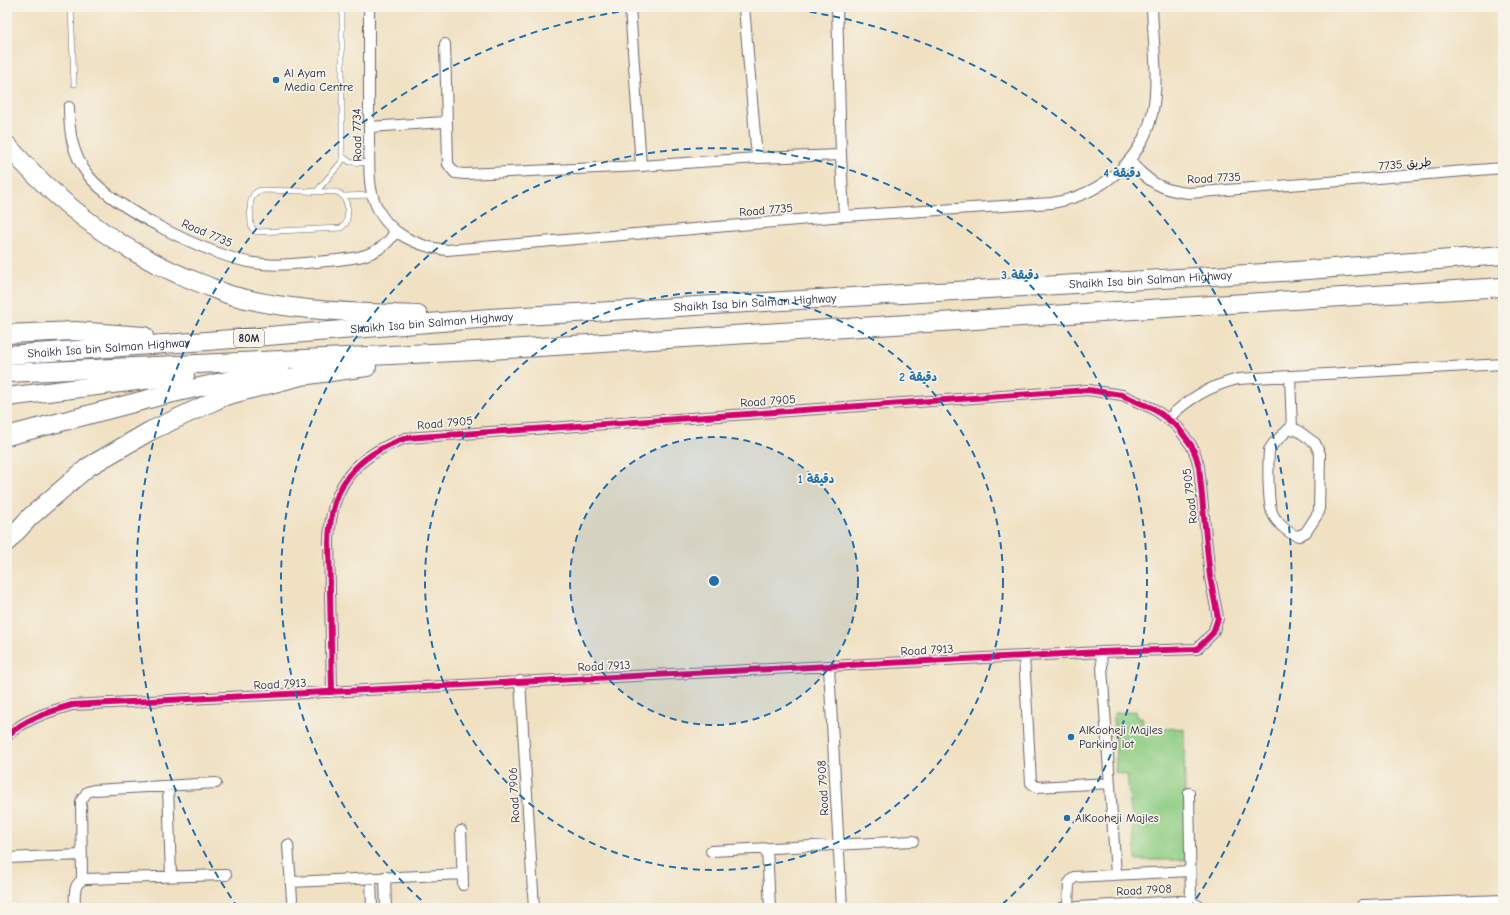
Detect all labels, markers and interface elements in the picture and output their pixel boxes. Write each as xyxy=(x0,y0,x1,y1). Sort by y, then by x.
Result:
place label: Al Ayam Media Centre xyxy=(284,66,353,94)
marker: Al Ayam Media Centre xyxy=(271,75,281,85)
street label: Road 7734 xyxy=(350,108,364,162)
street label: طريق 7735 xyxy=(1378,155,1432,173)
text: 4 دقيقة xyxy=(1103,166,1141,180)
street label: Road 7735 xyxy=(1187,170,1241,186)
street label: Road 7735 xyxy=(739,201,793,219)
street label: Road 7735 xyxy=(179,216,235,250)
text: 3 دقيقة xyxy=(1001,268,1039,282)
street label: Shaikh Isa bin Salman Highway xyxy=(1069,268,1233,291)
street label: Shaikh Isa bin Salman Highway xyxy=(673,291,838,314)
street label: Shaikh Isa bin Salman Highway xyxy=(350,310,514,336)
road number: 80M xyxy=(234,329,264,347)
street label: Shaikh Isa bin Salman Highway xyxy=(27,335,191,361)
text: 2 دقيقة xyxy=(899,370,937,384)
street label: Road 7905 xyxy=(740,392,796,410)
street label: Road 7905 xyxy=(417,414,473,432)
street label: Road 7905 xyxy=(1180,467,1200,525)
text: 1 دقيقة xyxy=(798,472,835,486)
centre of rings xyxy=(707,574,721,588)
street label: Road 7913 xyxy=(900,642,954,658)
street label: Road 7913 xyxy=(577,658,631,674)
street label: Road 7913 xyxy=(253,676,307,692)
place label: AlKooheji Majles Parking lot xyxy=(1079,723,1163,751)
marker: AlKooheji Majles Parking lot xyxy=(1066,732,1076,742)
street label: Road 7908 xyxy=(815,760,831,816)
street label: Road 7906 xyxy=(506,767,522,823)
place label: AlKooheji Majles xyxy=(1075,811,1159,825)
marker: AlKooheji Majles xyxy=(1062,813,1072,823)
street label: Road 7908 xyxy=(1116,882,1172,898)

